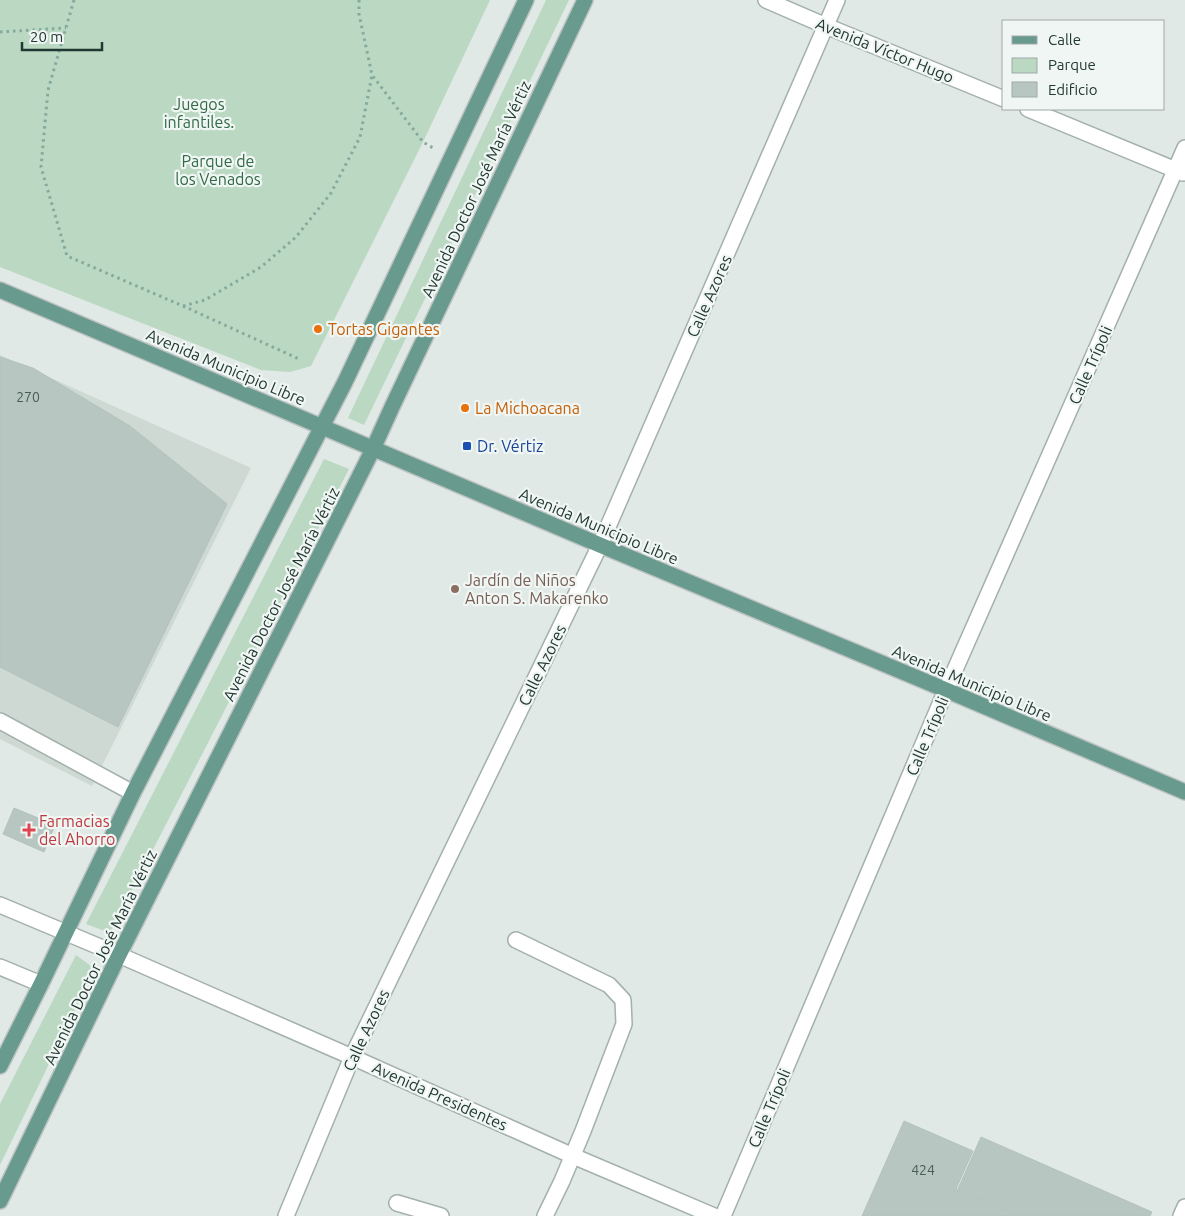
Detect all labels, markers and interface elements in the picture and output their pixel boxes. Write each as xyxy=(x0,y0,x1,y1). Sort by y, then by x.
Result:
street label: Avenida Víctor Hugo xyxy=(813,14,957,86)
scale bar xyxy=(22,20,102,52)
legend xyxy=(1002,20,1165,110)
text: 20 m xyxy=(30,28,63,45)
text: Calle xyxy=(1048,31,1081,48)
text: Parque xyxy=(1048,56,1096,73)
street label: Avenida Doctor José María Vértiz xyxy=(418,78,534,300)
text: Edificio xyxy=(1048,81,1097,98)
park label: Juegos infantiles. xyxy=(164,95,234,131)
park label: Parque de los Venados xyxy=(175,152,261,188)
street label: Calle Azores xyxy=(683,252,735,340)
place label: Tortas Gigantes xyxy=(328,320,440,338)
marker: Tortas Gigantes xyxy=(312,323,324,335)
street label: Calle Trípoli xyxy=(1065,323,1115,407)
street label: Avenida Municipio Libre xyxy=(144,325,308,409)
house number: 270 xyxy=(16,389,40,405)
place label: La Michoacana xyxy=(475,399,580,417)
marker: La Michoacana xyxy=(459,402,471,414)
place label: Dr. Vértiz xyxy=(477,437,543,455)
marker: Dr. Vértiz xyxy=(461,440,473,452)
street label: Avenida Doctor José María Vértiz xyxy=(219,484,343,704)
street label: Avenida Municipio Libre xyxy=(517,484,681,568)
place label: Jardín de Niños Anton S. Makarenko xyxy=(465,571,609,607)
marker: Jardín de Niños Anton S. Makarenko xyxy=(449,583,461,595)
street label: Calle Azores xyxy=(515,621,569,708)
street label: Avenida Municipio Libre xyxy=(890,641,1054,725)
street label: Calle Trípoli xyxy=(902,694,952,778)
place label: Farmacias del Ahorro xyxy=(39,812,115,848)
marker: Farmacias del Ahorro xyxy=(23,824,35,836)
street label: Avenida Doctor José María Vértiz xyxy=(40,846,160,1068)
street label: Calle Azores xyxy=(339,986,393,1074)
street label: Avenida Presidentes xyxy=(370,1058,510,1134)
street label: Calle Trípoli xyxy=(744,1066,794,1150)
house number: 424 xyxy=(911,1162,935,1178)

